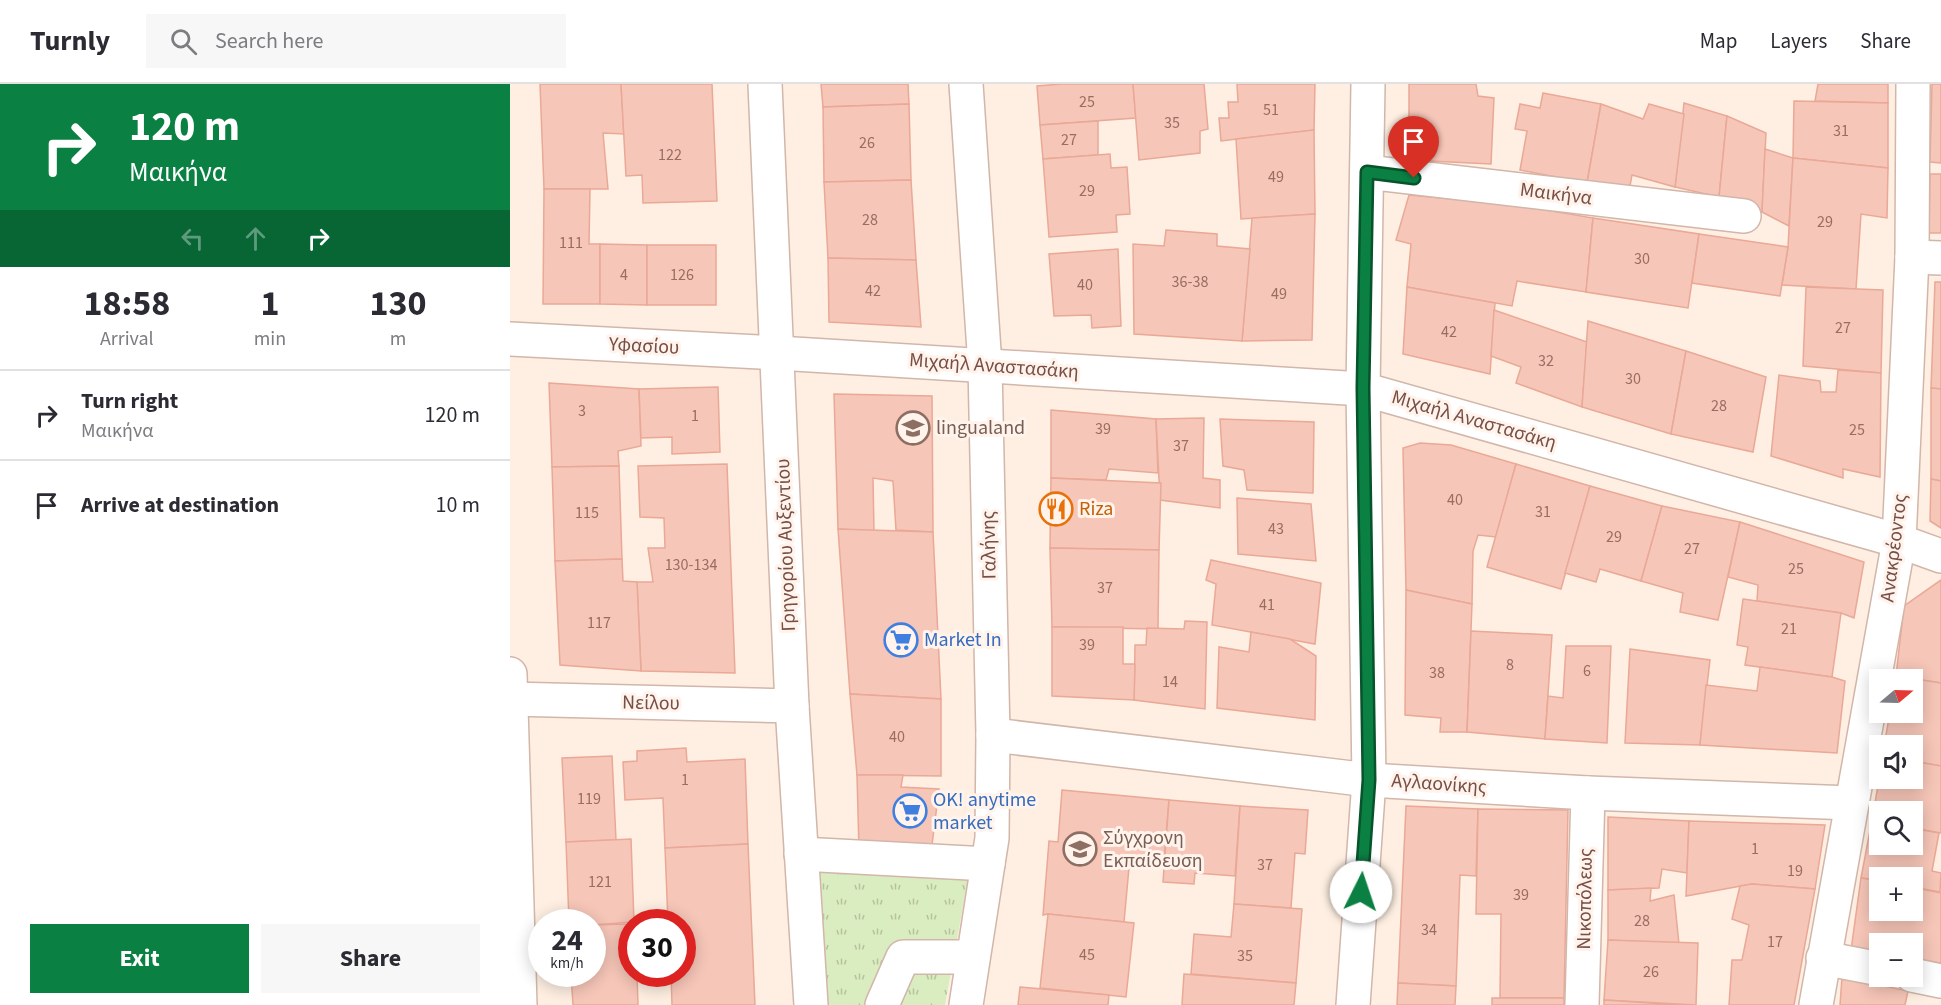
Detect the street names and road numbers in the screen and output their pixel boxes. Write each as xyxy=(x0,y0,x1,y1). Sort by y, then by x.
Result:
street label: Μαικήνα xyxy=(1518,176,1594,212)
street label: Υφασίου xyxy=(607,330,680,362)
street label: Μιχαήλ Αναστασάκη xyxy=(908,346,1080,386)
street label: Μιχαήλ Αναστασάκη xyxy=(1388,383,1560,457)
street label: Γρηγορίου Αυξεντίου xyxy=(769,458,803,632)
street label: Ανακρέοντος xyxy=(1873,492,1915,604)
street label: Γαλήνης xyxy=(974,510,1004,580)
street label: Νείλου xyxy=(622,688,680,718)
street label: Αγλαονίκης xyxy=(1390,767,1488,801)
street label: Νικοπόλεως xyxy=(1570,848,1600,950)

